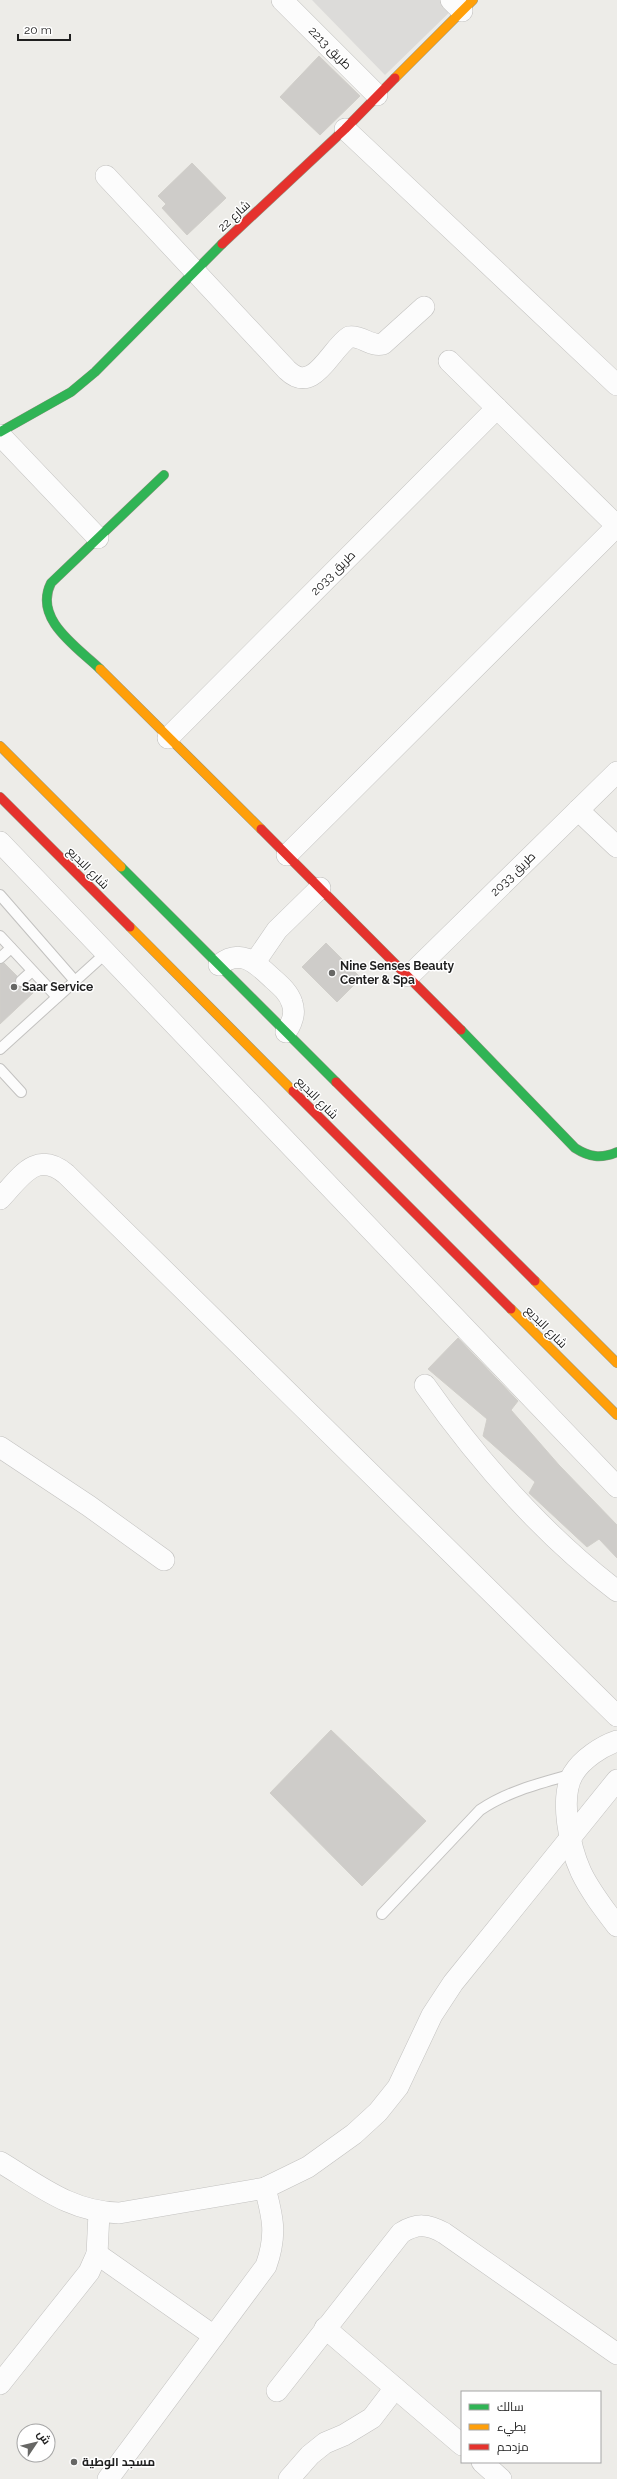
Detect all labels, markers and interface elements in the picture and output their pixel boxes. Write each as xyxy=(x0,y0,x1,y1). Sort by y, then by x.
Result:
scale bar xyxy=(18,16,70,42)
text: 20 m xyxy=(24,23,52,37)
street label: طريق 2213 xyxy=(306,24,354,72)
street label: شارع 22 xyxy=(215,198,254,235)
street label: طريق 2033 xyxy=(308,548,358,598)
street label: شارع البديع xyxy=(63,844,112,893)
street label: طريق 2033 xyxy=(488,849,538,899)
place label: Nine Senses Beauty Center & Spa xyxy=(340,959,454,987)
marker: Nine Senses Beauty Center & Spa xyxy=(327,968,337,978)
place label: Saar Service xyxy=(22,980,93,994)
marker: Saar Service xyxy=(9,982,19,992)
street label: شارع البديع xyxy=(292,1074,341,1123)
street label: شارع البديع xyxy=(521,1303,570,1352)
legend xyxy=(461,2391,601,2463)
text: سالك xyxy=(497,2400,524,2414)
text: بطيء xyxy=(497,2420,526,2437)
north arrow xyxy=(16,2423,56,2463)
text: ش xyxy=(34,2428,53,2447)
text: مزدحم xyxy=(497,2440,529,2455)
place label: مسجد الوطية xyxy=(82,2455,155,2470)
marker: مسجد الوطية xyxy=(69,2457,79,2467)

